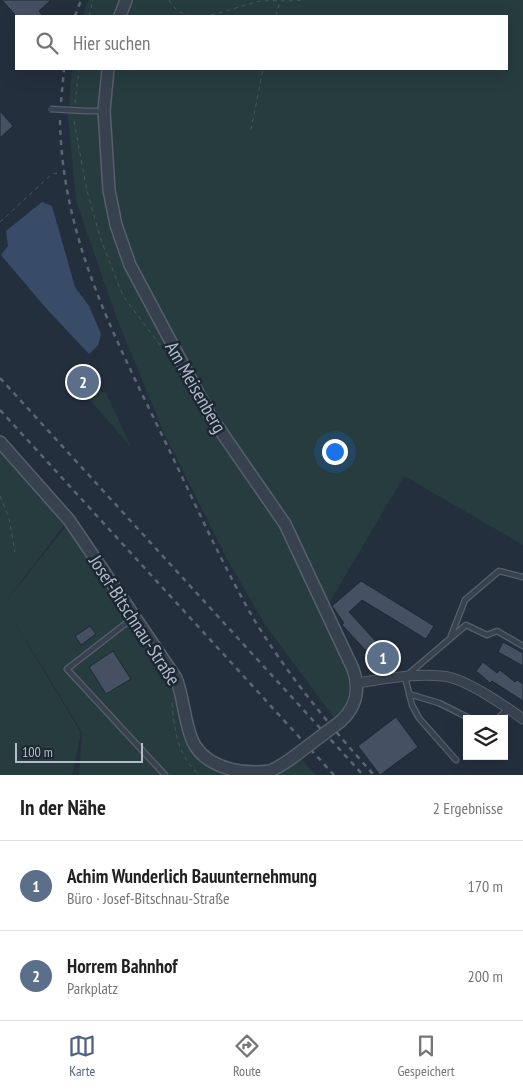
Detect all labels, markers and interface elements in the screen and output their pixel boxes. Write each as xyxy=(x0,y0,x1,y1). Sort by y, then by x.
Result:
search box xyxy=(15,15,508,70)
icon: search xyxy=(33,29,61,57)
text: Hier suchen xyxy=(73,31,150,55)
street label: Am Meisenberg xyxy=(160,337,232,437)
pin: 2 xyxy=(67,363,99,401)
your location xyxy=(322,439,348,465)
street label: Josef-Bitschnau-Straße xyxy=(83,550,186,690)
pin: 1 xyxy=(367,639,399,677)
map controls xyxy=(463,715,508,760)
button: layers xyxy=(463,715,508,760)
scale bar xyxy=(15,740,142,763)
text: 100 m xyxy=(22,743,53,761)
text: In der Nähe xyxy=(20,794,106,821)
text: 2 Ergebnisse xyxy=(433,798,503,818)
text: Achim Wunderlich Bauunternehmung xyxy=(67,864,317,888)
text: 1 xyxy=(32,876,40,896)
text: 170 m xyxy=(468,876,503,896)
text: Büro · Josef-Bitschnau-Straße xyxy=(67,888,230,908)
text: Horrem Bahnhof xyxy=(67,954,177,978)
text: 2 xyxy=(32,966,40,986)
text: 200 m xyxy=(468,966,503,986)
text: Parkplatz xyxy=(67,978,118,998)
tab: Karte xyxy=(68,1032,96,1080)
tab: Route xyxy=(233,1032,261,1080)
tab: Gespeichert xyxy=(397,1032,455,1080)

